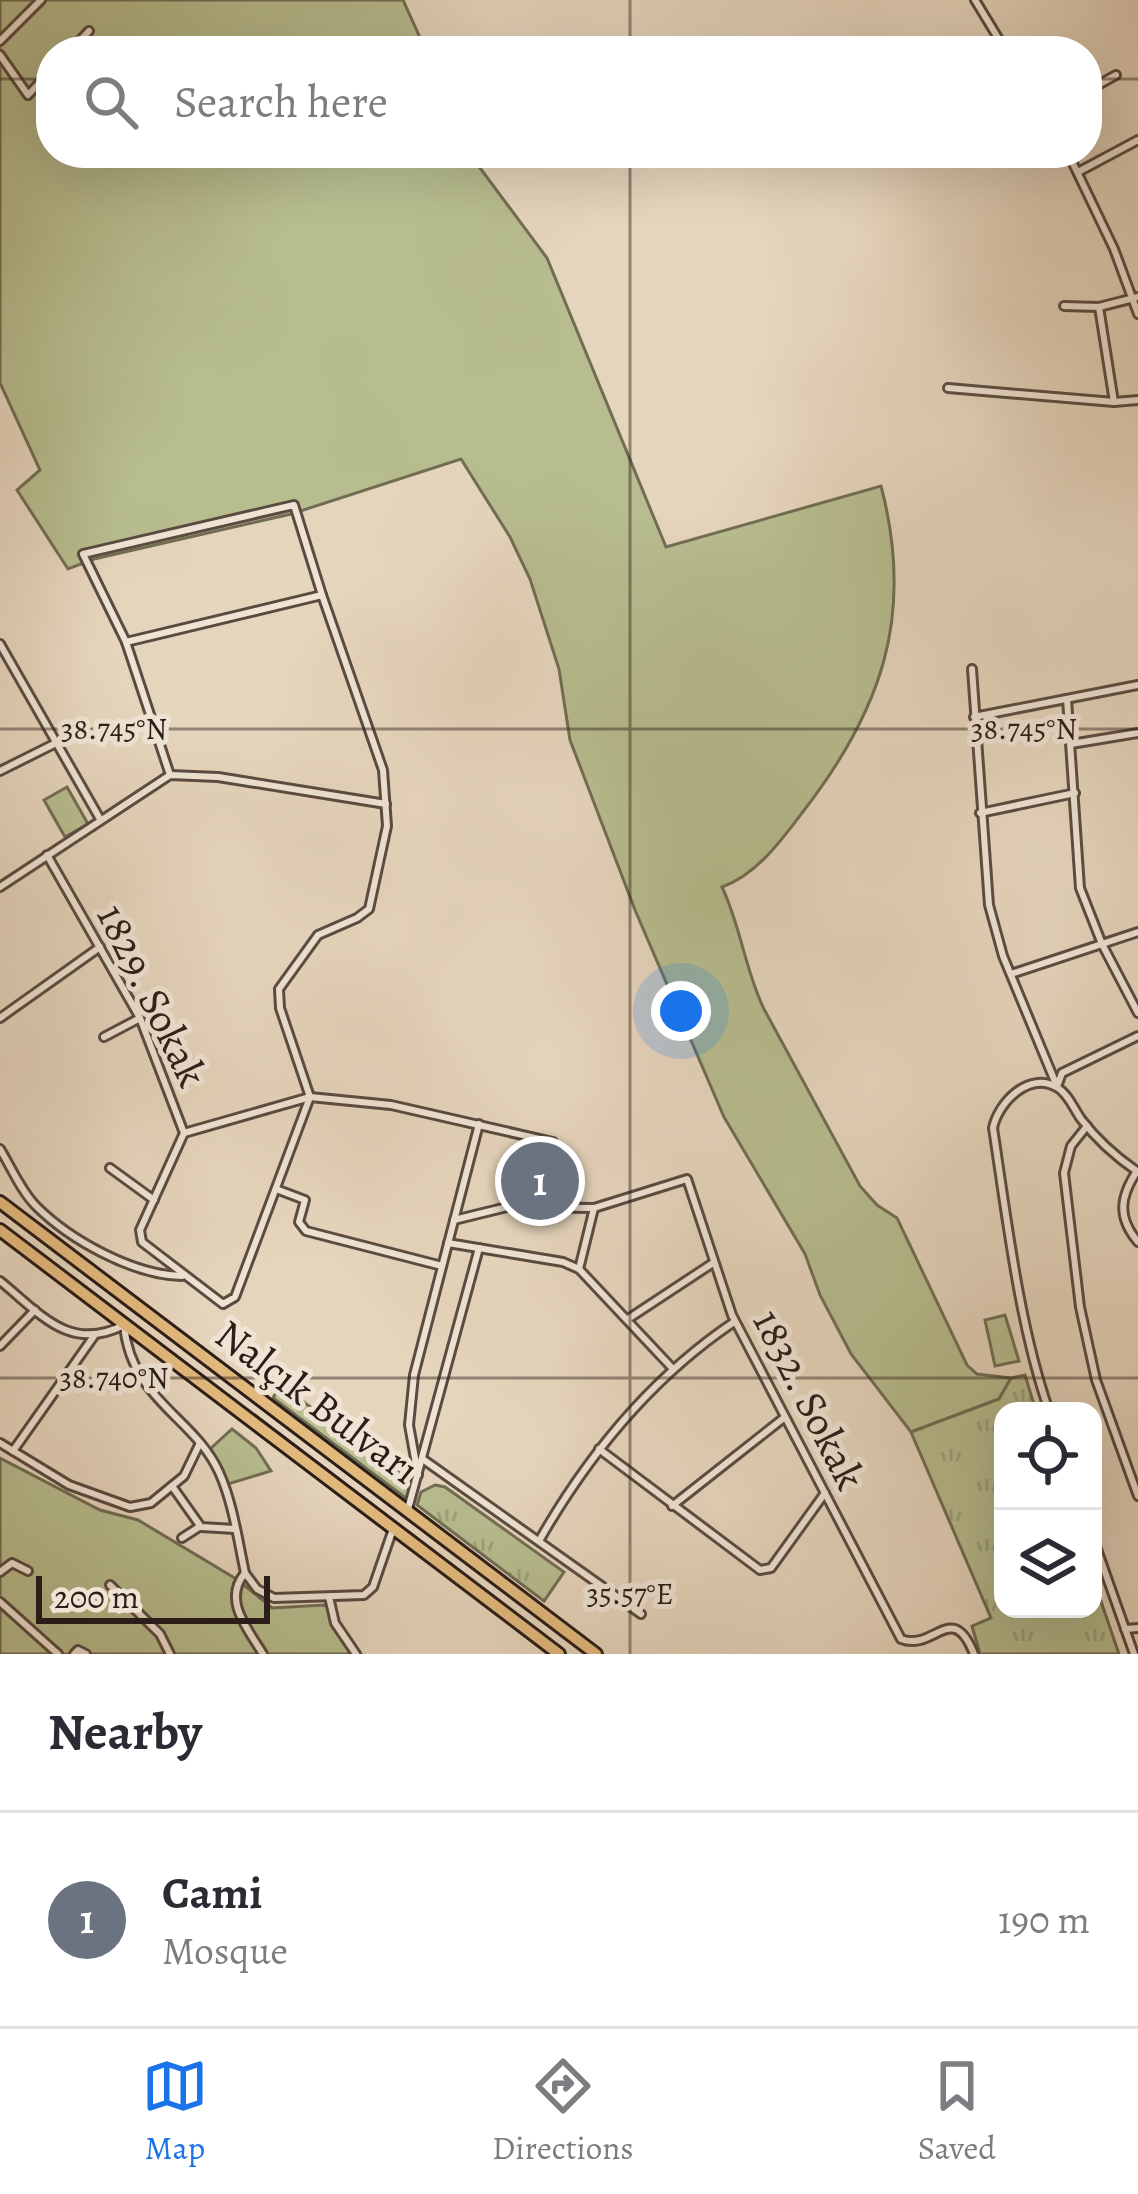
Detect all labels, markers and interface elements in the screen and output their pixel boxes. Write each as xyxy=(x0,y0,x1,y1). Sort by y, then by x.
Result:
search box xyxy=(36,36,1102,168)
icon: search xyxy=(78,69,144,135)
text: Search here xyxy=(174,71,388,133)
text: 38.745°N xyxy=(61,709,167,749)
text: 38.745°N xyxy=(971,709,1077,749)
street label: 1829. Sokak xyxy=(84,894,221,1096)
your location xyxy=(651,981,711,1041)
pin: 1 xyxy=(501,1136,579,1226)
street label: 1832. Sokak xyxy=(740,1299,879,1499)
street label: Nalçık Bulvarı xyxy=(204,1306,431,1497)
text: 38.740°N xyxy=(60,1358,169,1398)
map controls xyxy=(994,1402,1102,1618)
button: locate xyxy=(994,1402,1102,1510)
button: layers xyxy=(994,1510,1102,1618)
scale bar xyxy=(36,1570,270,1623)
text: 200 m xyxy=(54,1574,139,1619)
text: 35.57°E xyxy=(587,1574,673,1614)
text: Nearby xyxy=(48,1697,202,1767)
text: Cami xyxy=(162,1862,262,1924)
text: 1 xyxy=(80,1893,94,1946)
text: 190 m xyxy=(998,1893,1090,1946)
text: Mosque xyxy=(162,1924,288,1977)
tab: Map xyxy=(142,2053,208,2170)
tab: Directions xyxy=(492,2053,634,2170)
tab: Saved xyxy=(918,2053,996,2170)

